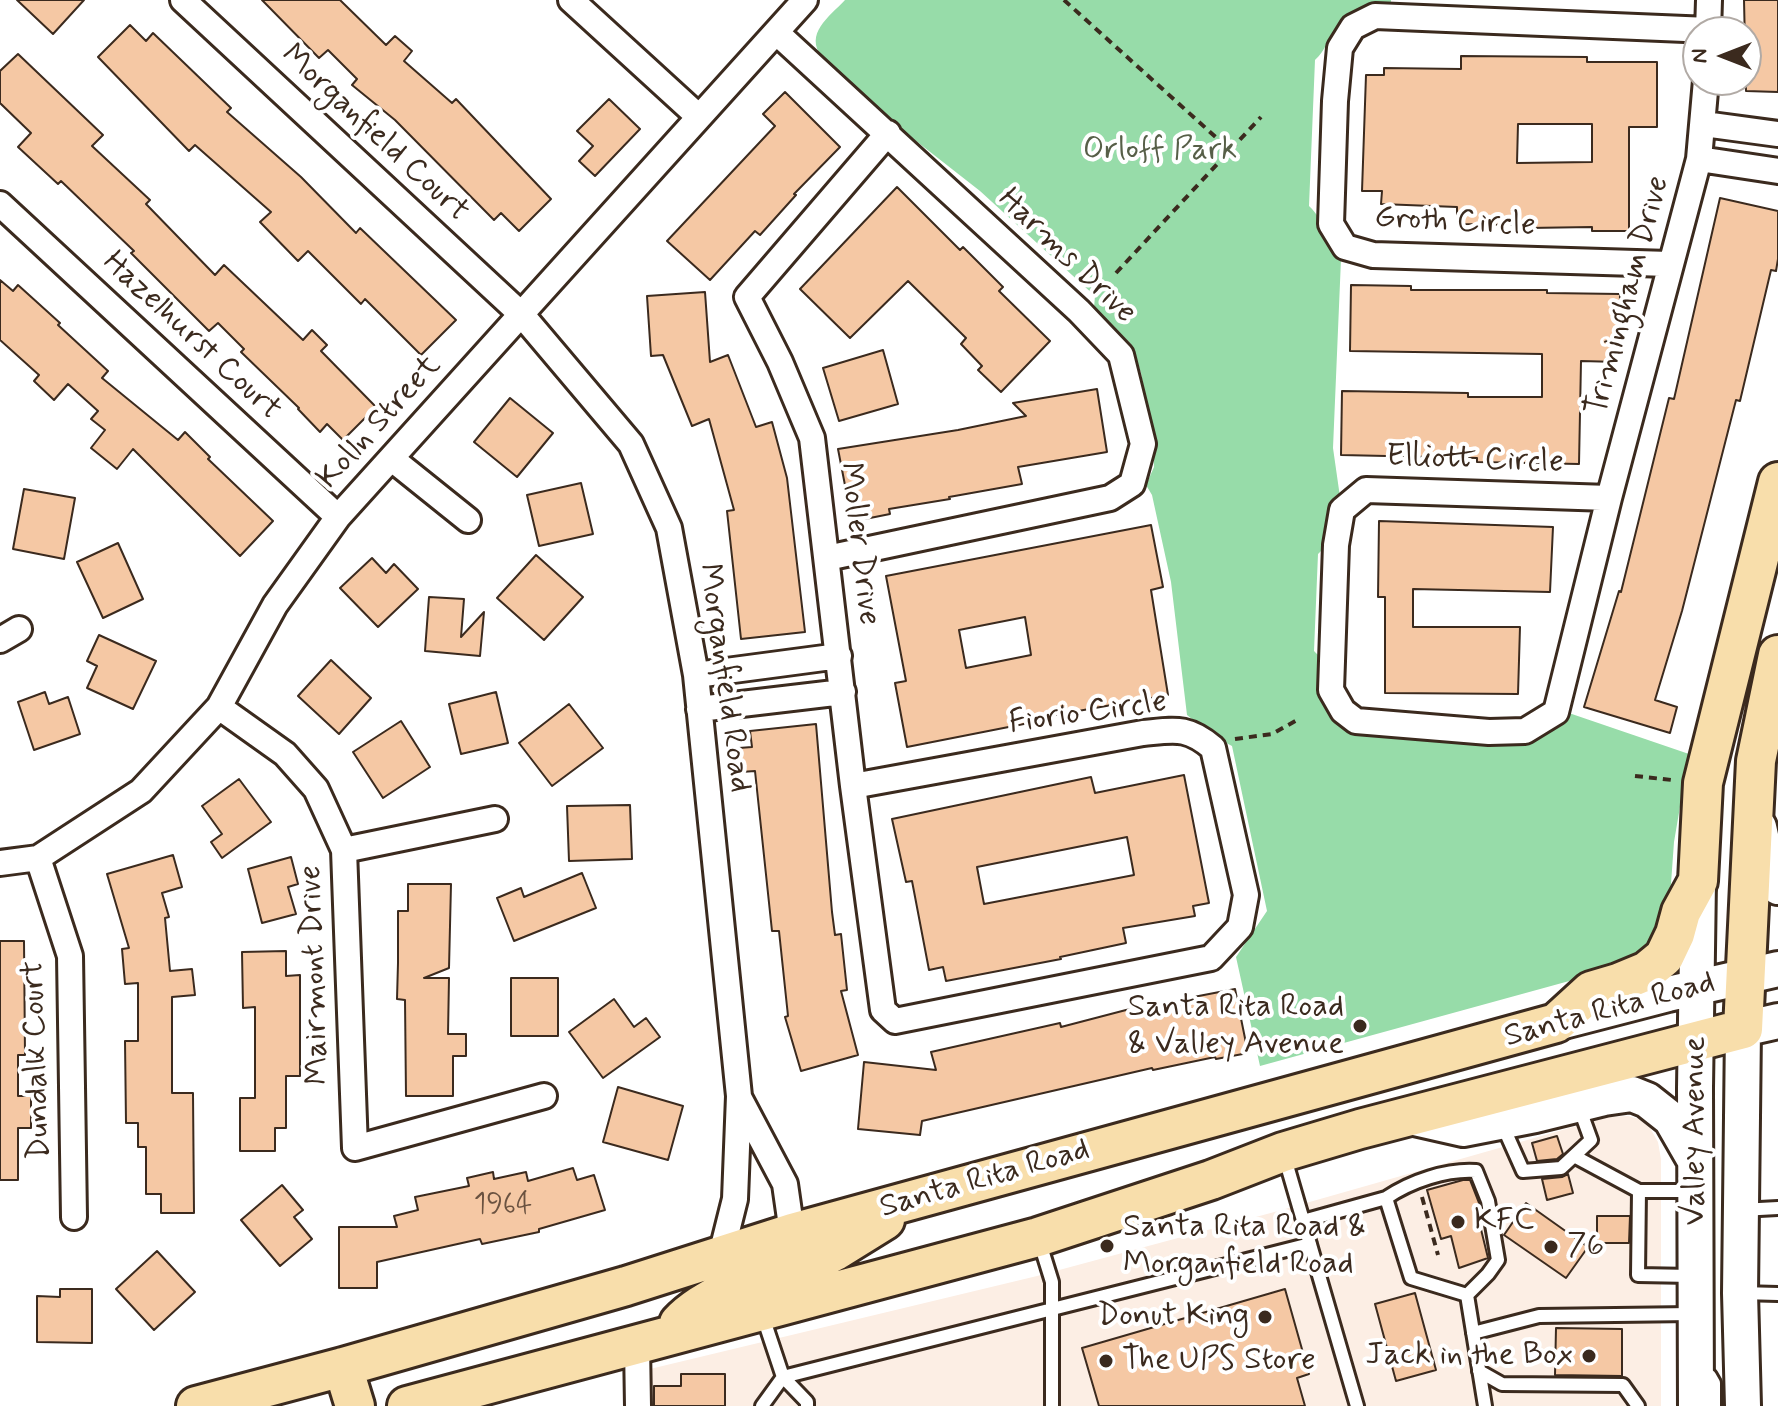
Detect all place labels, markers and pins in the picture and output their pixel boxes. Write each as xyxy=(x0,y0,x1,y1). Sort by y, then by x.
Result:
place label: Santa Rita Road & Valley Avenue xyxy=(1128,989,1344,1064)
marker: Santa Rita Road & Valley Avenue xyxy=(1351,1017,1369,1035)
place label: KFC xyxy=(1474,1203,1534,1241)
place label: Santa Rita Road & Morganfield Road xyxy=(1123,1209,1366,1284)
marker: KFC xyxy=(1449,1213,1467,1231)
place label: 76 xyxy=(1567,1228,1604,1266)
marker: Santa Rita Road & Morganfield Road xyxy=(1098,1237,1116,1255)
marker: 76 xyxy=(1542,1238,1560,1256)
place label: Donut King xyxy=(1097,1298,1249,1336)
marker: Donut King xyxy=(1256,1308,1274,1326)
place label: Jack in the Box xyxy=(1365,1337,1573,1375)
place label: The UPS Store xyxy=(1122,1342,1316,1380)
marker: Jack in the Box xyxy=(1580,1347,1598,1365)
marker: The UPS Store xyxy=(1097,1352,1115,1370)

